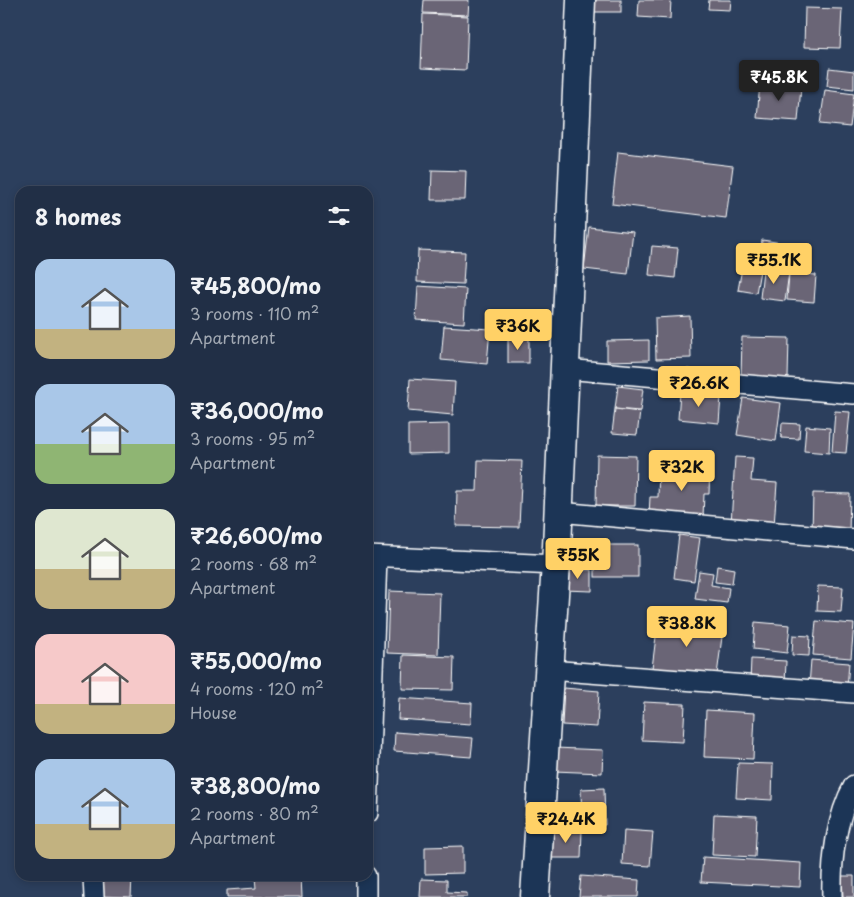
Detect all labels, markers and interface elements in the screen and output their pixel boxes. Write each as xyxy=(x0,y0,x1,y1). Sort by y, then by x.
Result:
pin: ₹45.8K xyxy=(738,59,820,102)
text: ₹45.8K xyxy=(750,64,808,88)
text: 8 homes xyxy=(35,200,121,232)
icon: filters xyxy=(325,202,353,230)
pin: ₹55.1K xyxy=(733,242,815,285)
text: ₹55.1K xyxy=(747,247,801,271)
text: ₹45,800/mo xyxy=(190,269,321,301)
icon: home xyxy=(75,279,135,339)
text: 3 rooms · 110 m² xyxy=(190,301,319,325)
pin: ₹36K xyxy=(488,308,548,351)
text: ₹36K xyxy=(496,313,540,337)
text: Apartment xyxy=(190,325,275,349)
pin: ₹26.6K xyxy=(658,366,740,408)
text: ₹26.6K xyxy=(669,370,729,394)
text: ₹36,000/mo xyxy=(190,394,323,426)
icon: home xyxy=(75,404,135,464)
text: 3 rooms · 95 m² xyxy=(190,426,315,450)
text: Apartment xyxy=(190,450,275,474)
pin: ₹32K xyxy=(652,450,712,492)
text: ₹32K xyxy=(660,454,704,478)
text: ₹26,600/mo xyxy=(190,519,322,551)
icon: home xyxy=(75,529,135,589)
pin: ₹55K xyxy=(548,538,608,580)
text: ₹55K xyxy=(556,542,600,566)
text: 2 rooms · 68 m² xyxy=(190,551,317,575)
text: Apartment xyxy=(190,575,275,599)
pin: ₹38.8K xyxy=(646,606,728,648)
text: ₹38.8K xyxy=(658,610,716,634)
text: ₹55,000/mo xyxy=(190,644,322,676)
icon: home xyxy=(75,654,135,714)
text: 4 rooms · 120 m² xyxy=(190,676,324,700)
text: House xyxy=(190,700,237,724)
text: ₹38,800/mo xyxy=(190,769,320,801)
icon: home xyxy=(75,779,135,839)
text: 2 rooms · 80 m² xyxy=(190,801,319,825)
pin: ₹24.4K xyxy=(525,802,607,844)
text: ₹24.4K xyxy=(537,806,595,830)
text: Apartment xyxy=(190,825,275,849)

